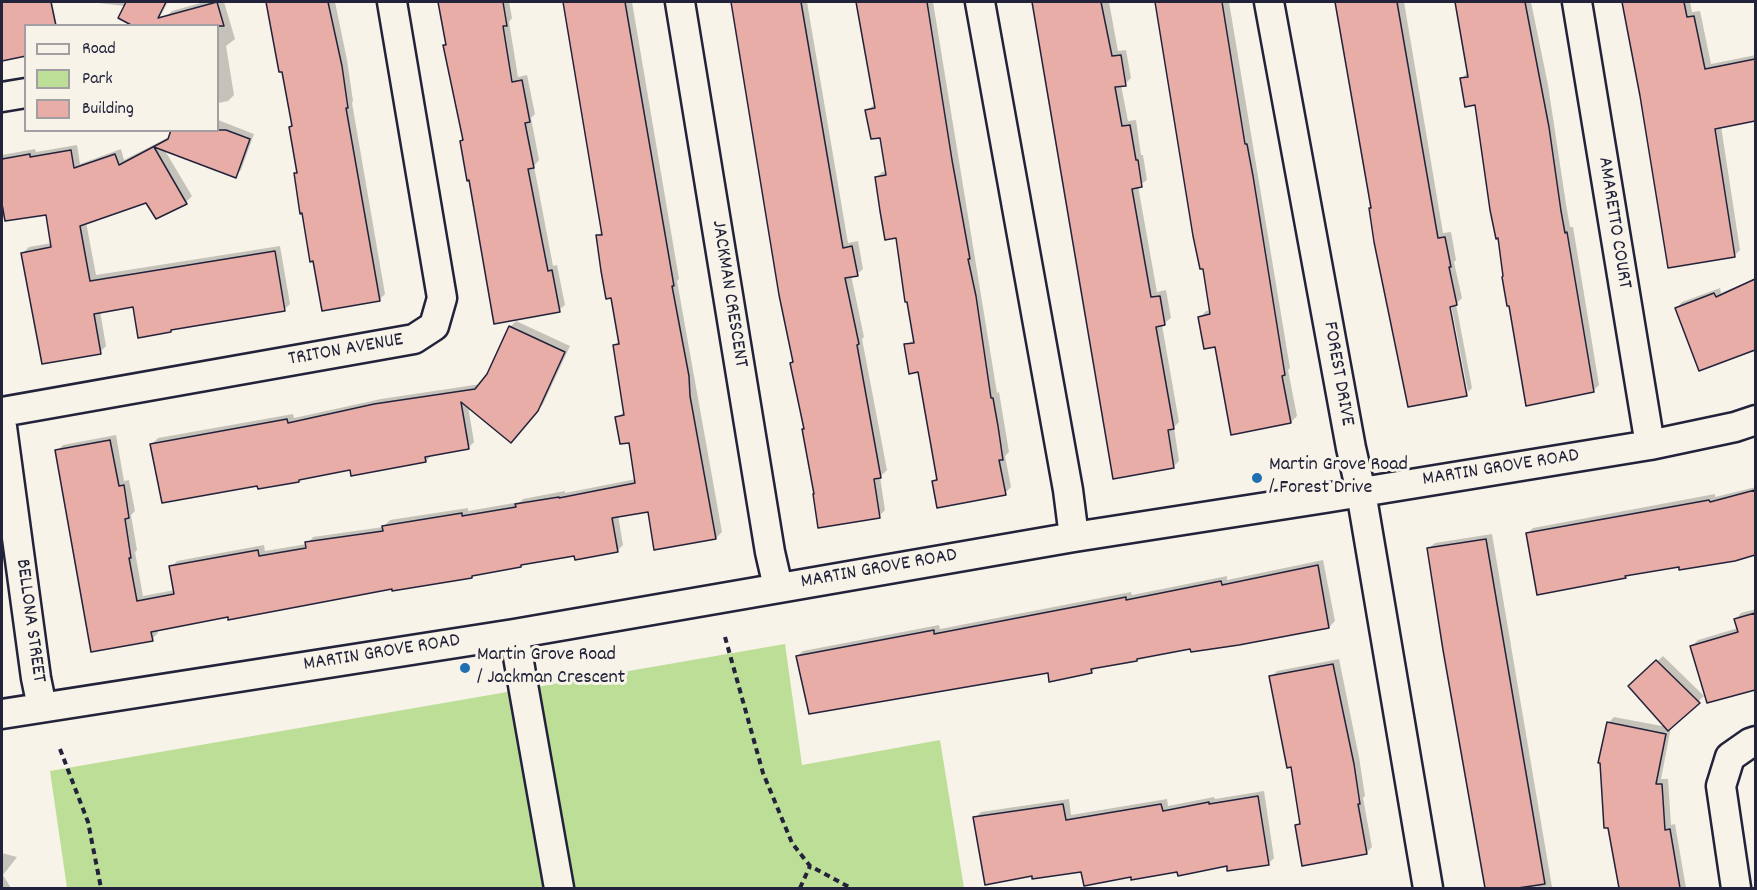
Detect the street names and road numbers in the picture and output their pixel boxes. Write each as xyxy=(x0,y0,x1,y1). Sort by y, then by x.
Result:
street label: AMARETTO COURT xyxy=(1591,155,1635,291)
street label: JACKMAN CRESCENT xyxy=(705,219,751,369)
street label: FOREST DRIVE xyxy=(1316,320,1358,428)
street label: TRITON AVENUE xyxy=(287,329,405,373)
street label: MARTIN GROVE ROAD xyxy=(1421,445,1581,493)
street label: MARTIN GROVE ROAD xyxy=(799,544,959,596)
street label: BELLONA STREET xyxy=(8,558,50,684)
street label: MARTIN GROVE ROAD xyxy=(302,630,462,678)

